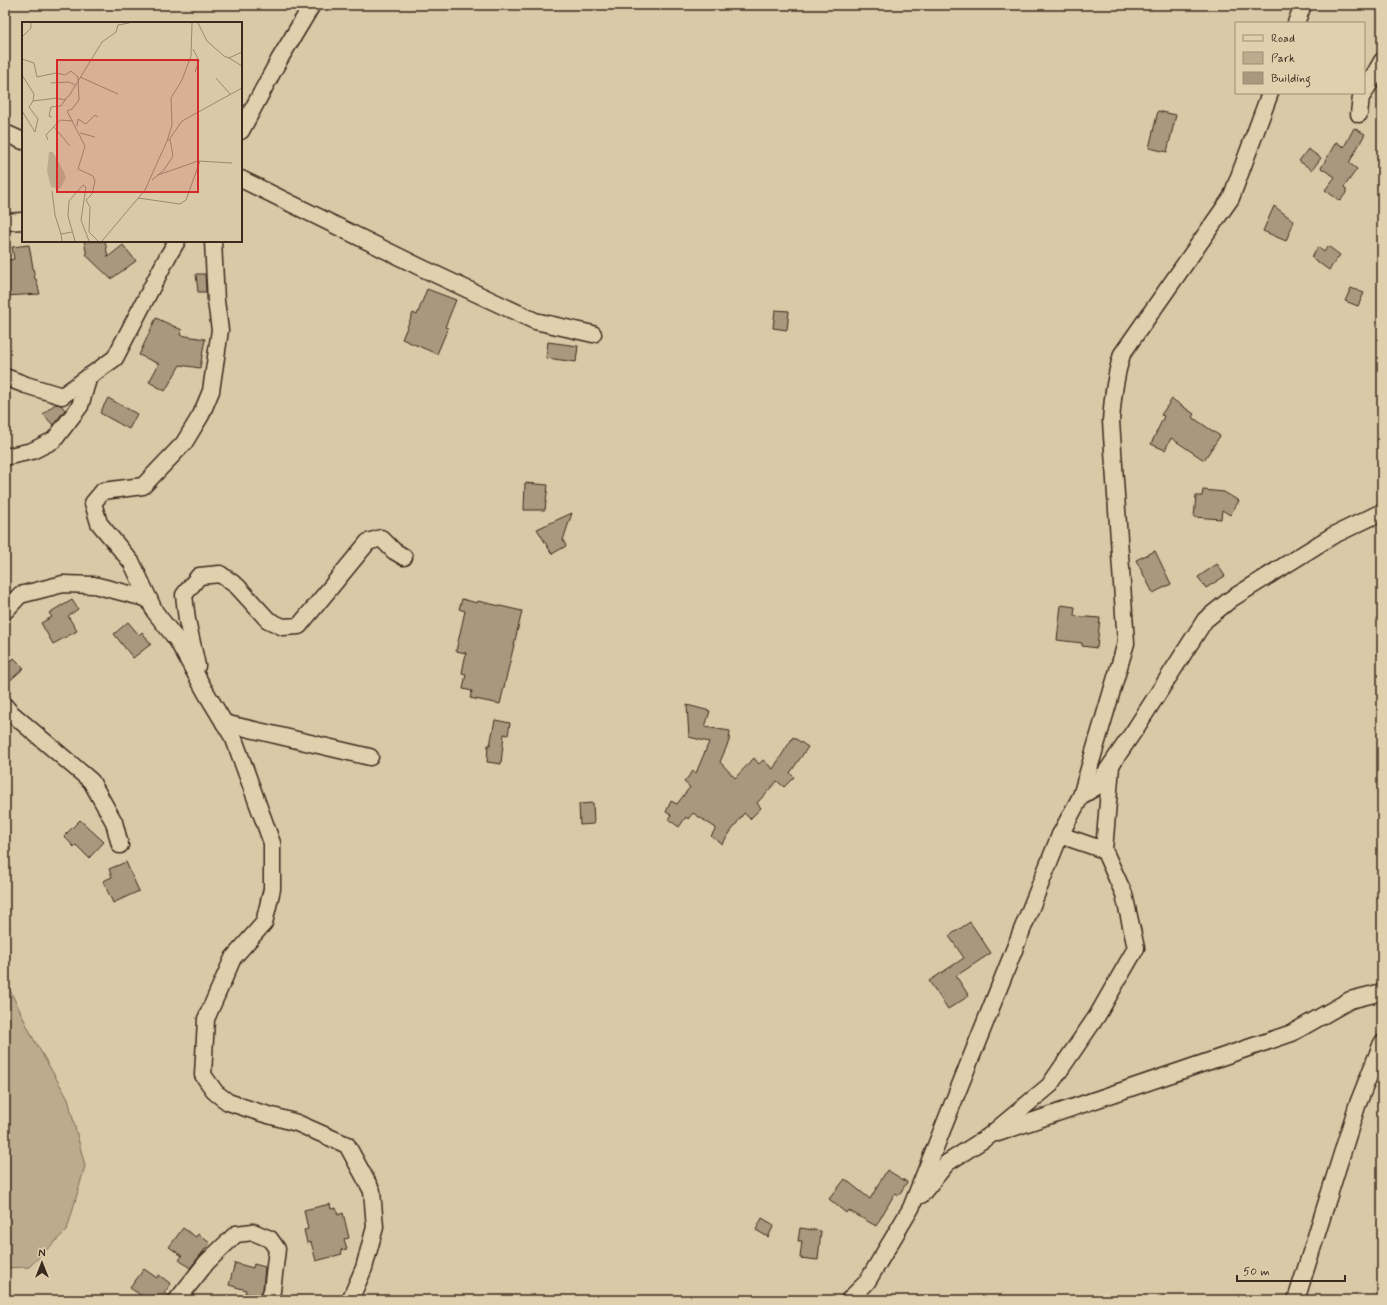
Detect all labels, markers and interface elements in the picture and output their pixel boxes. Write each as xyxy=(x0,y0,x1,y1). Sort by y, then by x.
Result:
inset map xyxy=(22,22,242,242)
legend xyxy=(1235,22,1365,94)
text: Road xyxy=(1271,31,1295,47)
text: Park xyxy=(1271,51,1295,67)
text: Building xyxy=(1271,71,1311,88)
north arrow xyxy=(22,1243,62,1283)
text: N xyxy=(38,1247,46,1261)
scale bar xyxy=(1237,1257,1345,1283)
text: 50 m xyxy=(1243,1264,1270,1280)

